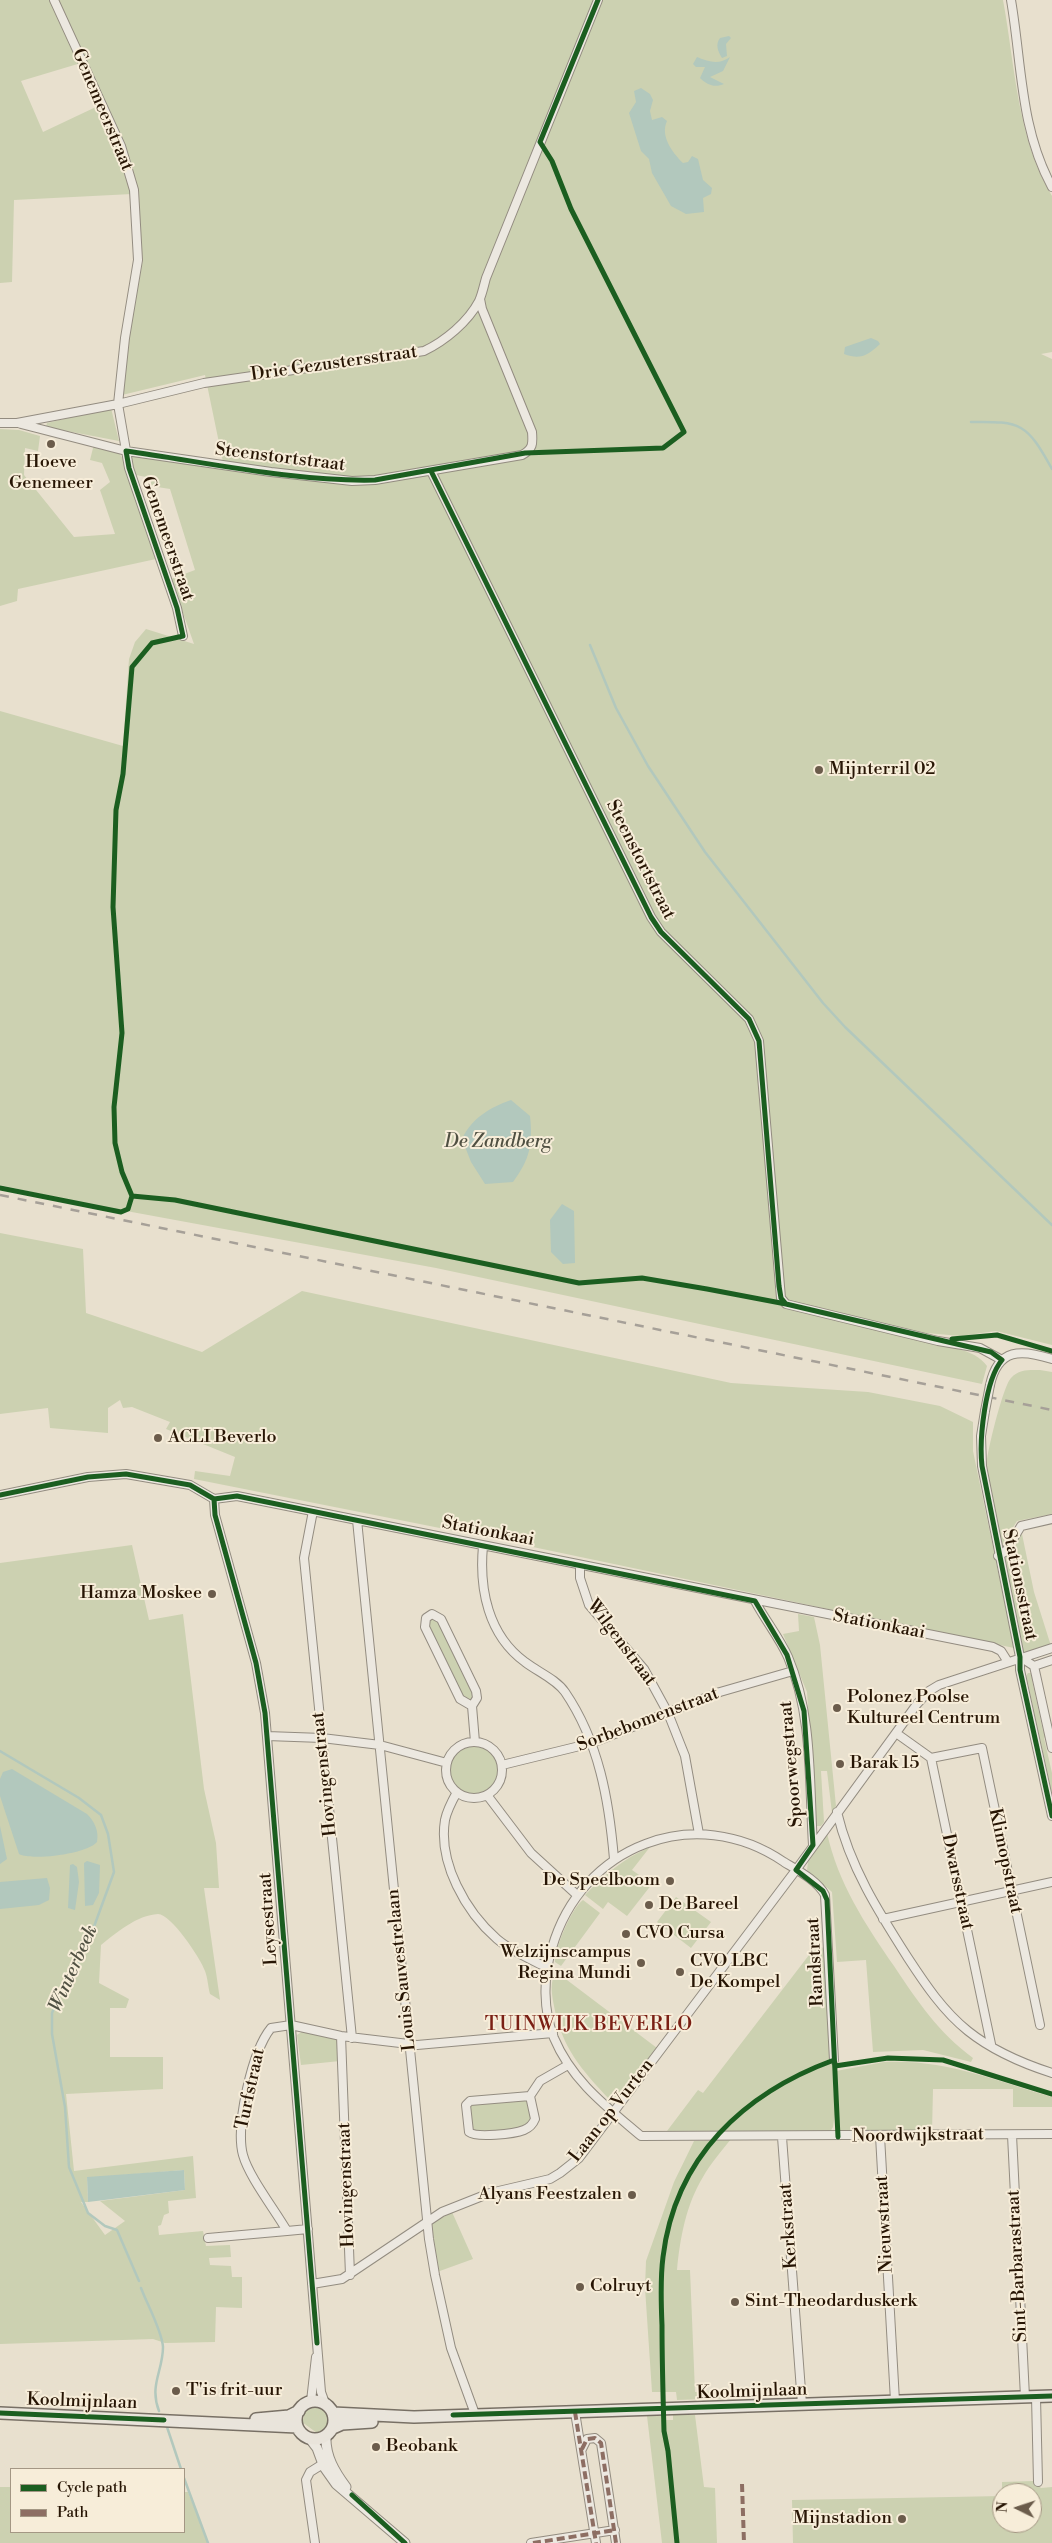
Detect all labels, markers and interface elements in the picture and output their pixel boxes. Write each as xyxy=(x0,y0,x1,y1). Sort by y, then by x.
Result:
street label: Genemeerstraat xyxy=(67,46,137,174)
street label: Drie Gezustersstraat xyxy=(249,342,419,386)
marker: Hoeve Genemeer xyxy=(45,438,57,450)
street label: Steenstortstraat xyxy=(214,439,346,477)
place label: Hoeve Genemeer xyxy=(9,452,93,494)
street label: Genemeerstraat xyxy=(136,474,198,604)
place label: Mijnterril 02 xyxy=(829,759,936,781)
marker: Mijnterril 02 xyxy=(813,764,825,776)
street label: Steenstortstraat xyxy=(601,797,679,923)
water label: De Zandberg xyxy=(444,1131,552,1153)
place label: ACLI Beverlo xyxy=(168,1427,277,1449)
marker: ACLI Beverlo xyxy=(152,1432,164,1444)
street label: Stationkaai xyxy=(440,1512,536,1552)
street label: Stationsstraat xyxy=(997,1527,1041,1643)
place label: Hamza Moskee xyxy=(80,1583,202,1605)
marker: Hamza Moskee xyxy=(206,1588,218,1600)
street label: Wilgenstraat xyxy=(582,1596,660,1690)
street label: Stationkaai xyxy=(831,1605,927,1645)
street label: Sorbebomenstraat xyxy=(574,1683,722,1757)
place label: Polonez Poolse Kultureel Centrum xyxy=(847,1687,1000,1730)
street label: Spoorwegstraat xyxy=(776,1700,808,1828)
marker: Polonez Poolse Kultureel Centrum xyxy=(831,1702,843,1714)
street label: Hovingenstraat xyxy=(308,1711,342,1837)
place label: Barak 15 xyxy=(850,1753,919,1775)
marker: Barak 15 xyxy=(834,1758,846,1770)
street label: Klimopstraat xyxy=(983,1806,1027,1916)
street label: Dwarsstraat xyxy=(936,1832,978,1932)
place label: De Speelboom xyxy=(543,1870,660,1892)
street label: Leysestraat xyxy=(255,1872,283,1966)
marker: De Speelboom xyxy=(664,1875,676,1887)
street label: Louis Sauvestrelaan xyxy=(383,1888,421,2052)
place label: De Bareel xyxy=(659,1894,739,1916)
marker: De Bareel xyxy=(643,1899,655,1911)
street label: Randstraat xyxy=(803,1917,829,2007)
water label: Winterbeek xyxy=(45,1922,103,2016)
place label: CVO Cursa xyxy=(636,1923,725,1945)
marker: CVO Cursa xyxy=(620,1928,632,1940)
place label: Welzijnscampus Regina Mundi xyxy=(500,1942,631,1985)
place label: CVO LBC De Kompel xyxy=(690,1951,780,1994)
marker: Welzijnscampus Regina Mundi xyxy=(635,1957,647,1969)
marker: CVO LBC De Kompel xyxy=(674,1966,686,1978)
district label: TUINWIJK BEVERLO xyxy=(483,2014,695,2036)
street label: Turfstraat xyxy=(232,2046,270,2132)
street label: Laan op Vurten xyxy=(565,2055,659,2167)
street label: Hovingenstraat xyxy=(334,2122,360,2248)
street label: Noordwijkstraat xyxy=(852,2124,984,2148)
street label: Nieuwstraat xyxy=(872,2174,898,2274)
street label: Kerkstraat xyxy=(775,2182,803,2270)
place label: Alyans Feestzalen xyxy=(478,2184,622,2206)
marker: Alyans Feestzalen xyxy=(626,2189,638,2201)
street label: Sint-Barbarastraat xyxy=(1003,2189,1033,2343)
place label: Colruyt xyxy=(590,2276,651,2298)
marker: Colruyt xyxy=(574,2281,586,2293)
place label: Sint-Theodarduskerk xyxy=(745,2291,917,2313)
marker: Sint-Theodarduskerk xyxy=(729,2296,741,2308)
street label: Koolmijnlaan xyxy=(696,2379,808,2405)
place label: T'is frit-uur xyxy=(186,2380,282,2402)
marker: T'is frit-uur xyxy=(170,2385,182,2397)
street label: Koolmijnlaan xyxy=(26,2389,138,2415)
place label: Beobank xyxy=(386,2436,457,2458)
marker: Beobank xyxy=(370,2441,382,2453)
legend xyxy=(10,2468,185,2533)
text: Cycle path xyxy=(57,2478,127,2497)
north arrow xyxy=(992,2483,1042,2533)
text: N xyxy=(994,2501,1012,2513)
text: Path xyxy=(57,2503,89,2522)
place label: Mijnstadion xyxy=(793,2508,892,2530)
marker: Mijnstadion xyxy=(896,2513,908,2525)

